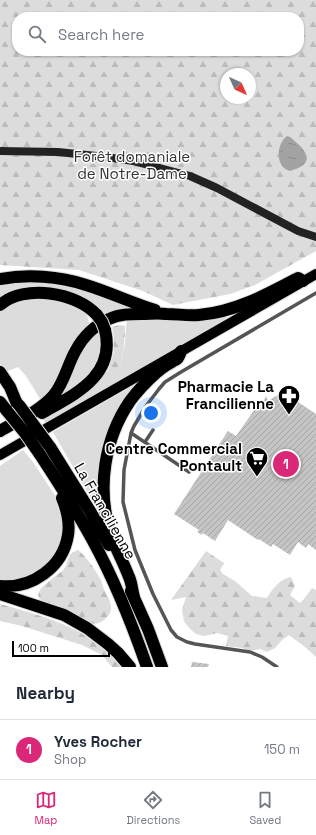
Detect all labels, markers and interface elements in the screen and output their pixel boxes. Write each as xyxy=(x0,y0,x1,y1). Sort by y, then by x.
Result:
search box xyxy=(12,12,304,56)
icon: search xyxy=(26,23,48,45)
text: Search here xyxy=(58,25,144,44)
north arrow xyxy=(220,68,256,104)
park label: Forêt domaniale de Notre-Dame xyxy=(74,147,190,183)
place label: Pharmacie La Francilienne xyxy=(178,377,274,413)
pharmacy icon: Pharmacie La Francilienne xyxy=(276,383,302,416)
your location xyxy=(141,403,161,423)
place label: Centre Commercial Pontault xyxy=(105,439,242,475)
supermarket icon: Centre Commercial Pontault xyxy=(244,445,270,478)
pin: 1 xyxy=(273,449,299,479)
street label: La Francilienne xyxy=(70,459,141,562)
scale bar xyxy=(12,639,110,658)
text: 100 m xyxy=(18,641,49,655)
text: Nearby xyxy=(16,682,75,704)
text: Yves Rocher xyxy=(54,732,142,751)
text: 1 xyxy=(26,741,32,758)
text: 150 m xyxy=(264,741,300,758)
text: Shop xyxy=(54,751,86,768)
tab: Map xyxy=(35,789,57,827)
tab: Directions xyxy=(126,789,180,827)
tab: Saved xyxy=(249,789,281,827)

